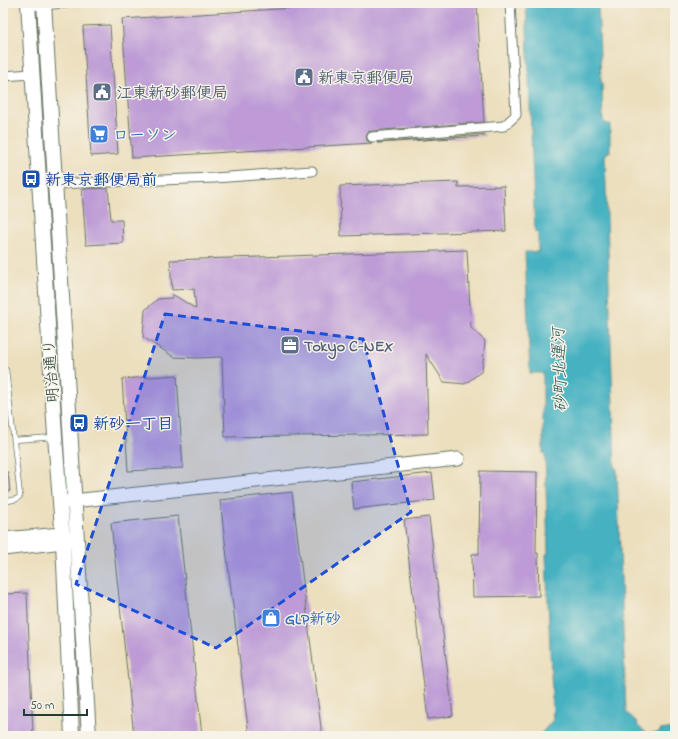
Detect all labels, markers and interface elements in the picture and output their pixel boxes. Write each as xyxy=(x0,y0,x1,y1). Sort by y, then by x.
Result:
public building icon: 新東京郵便局 xyxy=(293,66,315,88)
place label: 新東京郵便局 xyxy=(318,67,414,91)
public building icon: 江東新砂郵便局 xyxy=(91,81,113,103)
place label: 江東新砂郵便局 xyxy=(116,82,228,106)
supermarket icon: ローソン xyxy=(88,123,110,145)
place label: ローソン xyxy=(113,124,177,148)
bus stop icon: 新東京郵便局前 xyxy=(20,168,42,190)
place label: 新東京郵便局前 xyxy=(45,169,157,193)
water label: 砂町北運河 xyxy=(546,324,574,413)
office icon: Tokyo C-NEX xyxy=(279,334,301,356)
place label: Tokyo C-NEX xyxy=(304,335,394,360)
street label: 明治通り xyxy=(38,338,66,404)
bus stop icon: 新砂一丁目 xyxy=(68,412,90,434)
place label: 新砂一丁目 xyxy=(93,413,173,437)
shop icon: GLP新砂 xyxy=(260,607,282,629)
place label: GLP新砂 xyxy=(285,608,341,632)
scale bar xyxy=(24,691,87,717)
text: 50 m xyxy=(30,697,54,715)

